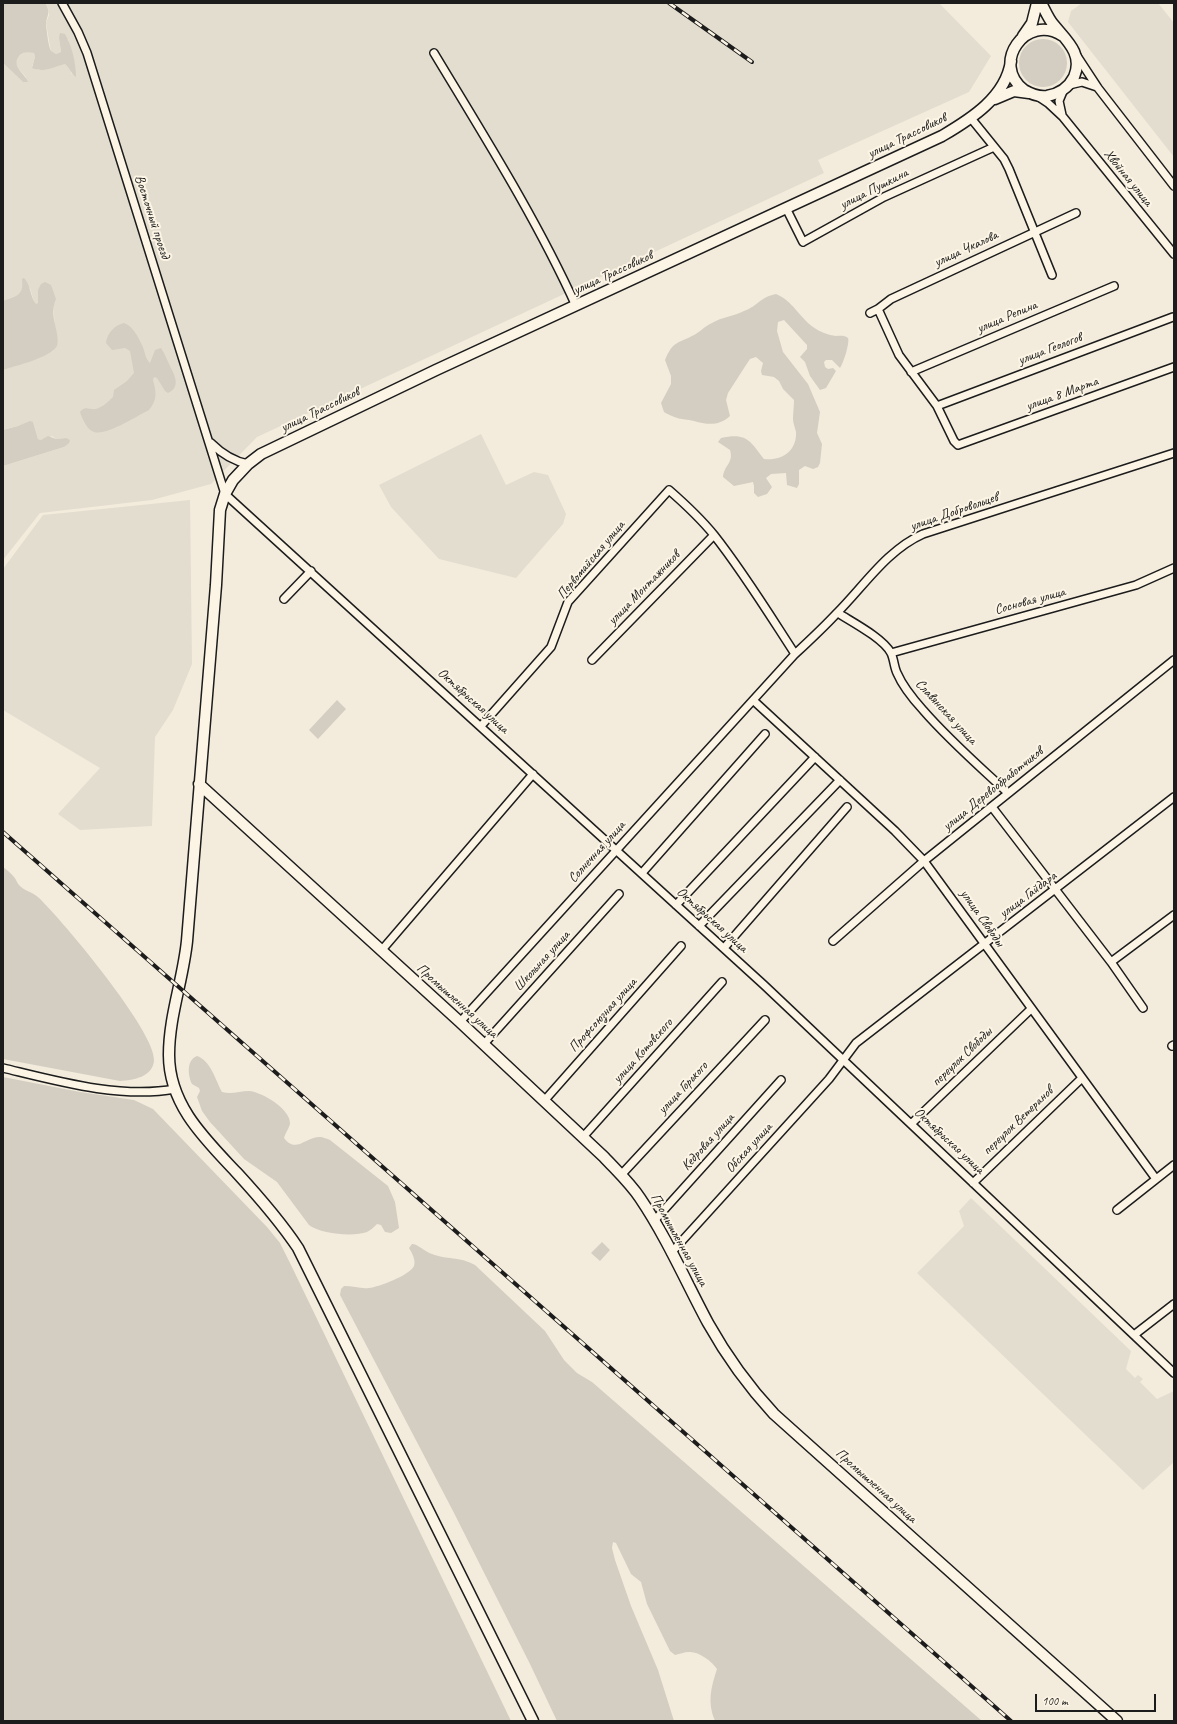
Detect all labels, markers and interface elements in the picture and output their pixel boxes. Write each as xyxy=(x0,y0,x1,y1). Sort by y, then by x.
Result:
street label: улица Трассовиков xyxy=(865,110,949,162)
street label: Хвойная улица xyxy=(1100,146,1156,210)
street label: улица Пушкина xyxy=(837,165,911,213)
street label: Восточный проезд xyxy=(131,173,173,261)
street label: улица Чкалова xyxy=(932,227,1000,271)
street label: улица Трассовиков xyxy=(571,247,655,299)
street label: улица Репина xyxy=(974,297,1040,337)
street label: улица Геологов xyxy=(1016,329,1084,369)
street label: улица 8 Марта xyxy=(1024,373,1100,415)
street label: улица Трассовиков xyxy=(278,384,362,436)
street label: улица Добровольцев xyxy=(908,489,1000,535)
street label: Первомайская улица xyxy=(553,517,629,603)
street label: улица Монтажников xyxy=(604,547,684,629)
street label: Сосновая улица xyxy=(993,584,1067,618)
street label: Октябрьская улица xyxy=(434,665,512,737)
street label: Славянская улица xyxy=(911,676,981,748)
street label: улица Деревообработчиков xyxy=(939,743,1047,835)
street label: Солнечная улица xyxy=(565,818,629,886)
street label: улица Гайдара xyxy=(996,868,1060,922)
street label: Октябрьская улица xyxy=(673,884,751,956)
street label: улица Свободы xyxy=(956,886,1008,950)
street label: Школьная улица xyxy=(510,927,574,995)
street label: Промышленная улица xyxy=(413,960,501,1042)
street label: Профсоюзная улица xyxy=(565,974,641,1056)
street label: улица Котовского xyxy=(609,1015,677,1087)
street label: переулок Свободы xyxy=(928,1024,996,1090)
street label: улица Горького xyxy=(654,1058,712,1118)
street label: переулок Ветеранов xyxy=(979,1083,1057,1159)
street label: Октябрьская улица xyxy=(910,1104,988,1178)
street label: Кедровая улица xyxy=(678,1110,738,1174)
street label: Обская улица xyxy=(722,1119,776,1177)
street label: Промышленная улица xyxy=(647,1191,711,1289)
street label: Промышленная улица xyxy=(832,1445,920,1527)
scale bar xyxy=(1037,1686,1158,1712)
text: 100 m xyxy=(1042,1693,1068,1709)

